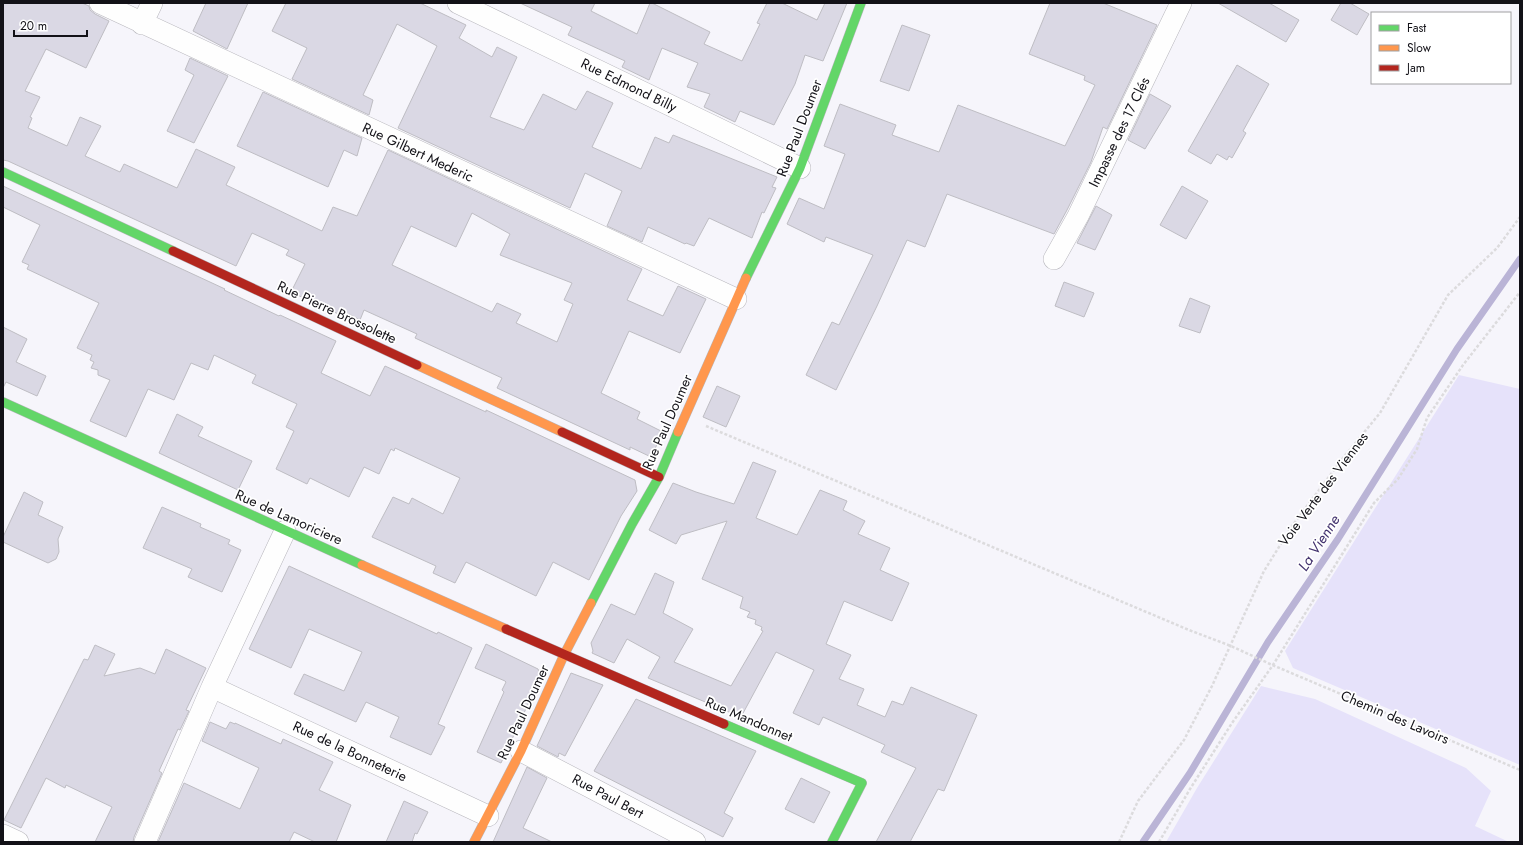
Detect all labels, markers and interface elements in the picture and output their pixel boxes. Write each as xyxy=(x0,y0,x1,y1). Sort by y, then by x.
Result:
scale bar xyxy=(14,12,87,38)
legend xyxy=(1371,12,1511,84)
text: 20 m xyxy=(20,17,47,35)
text: Fast xyxy=(1407,19,1426,37)
text: Slow xyxy=(1407,39,1432,57)
street label: Rue Edmond Billy xyxy=(578,53,681,117)
text: Jam xyxy=(1405,59,1425,77)
street label: Impasse des 17 Clés xyxy=(1084,73,1155,190)
street label: Rue Paul Doumer xyxy=(771,76,827,180)
street label: Rue Gilbert Mederic xyxy=(359,117,477,187)
street label: Rue Pierre Brossolette xyxy=(274,276,400,348)
street label: Rue Paul Doumer xyxy=(637,371,697,473)
street label: Voie Verte des Viennes xyxy=(1273,427,1373,550)
street label: Rue de Lamoriciere xyxy=(232,484,346,550)
water label: La Vienne xyxy=(1293,510,1346,575)
street label: Rue Paul Doumer xyxy=(492,661,554,763)
street label: Chemin des Lavoirs xyxy=(1338,685,1453,749)
street label: Rue Mandonnet xyxy=(702,692,796,747)
street label: Rue de la Bonneterie xyxy=(290,716,410,786)
street label: Rue Paul Bert xyxy=(569,769,648,824)

